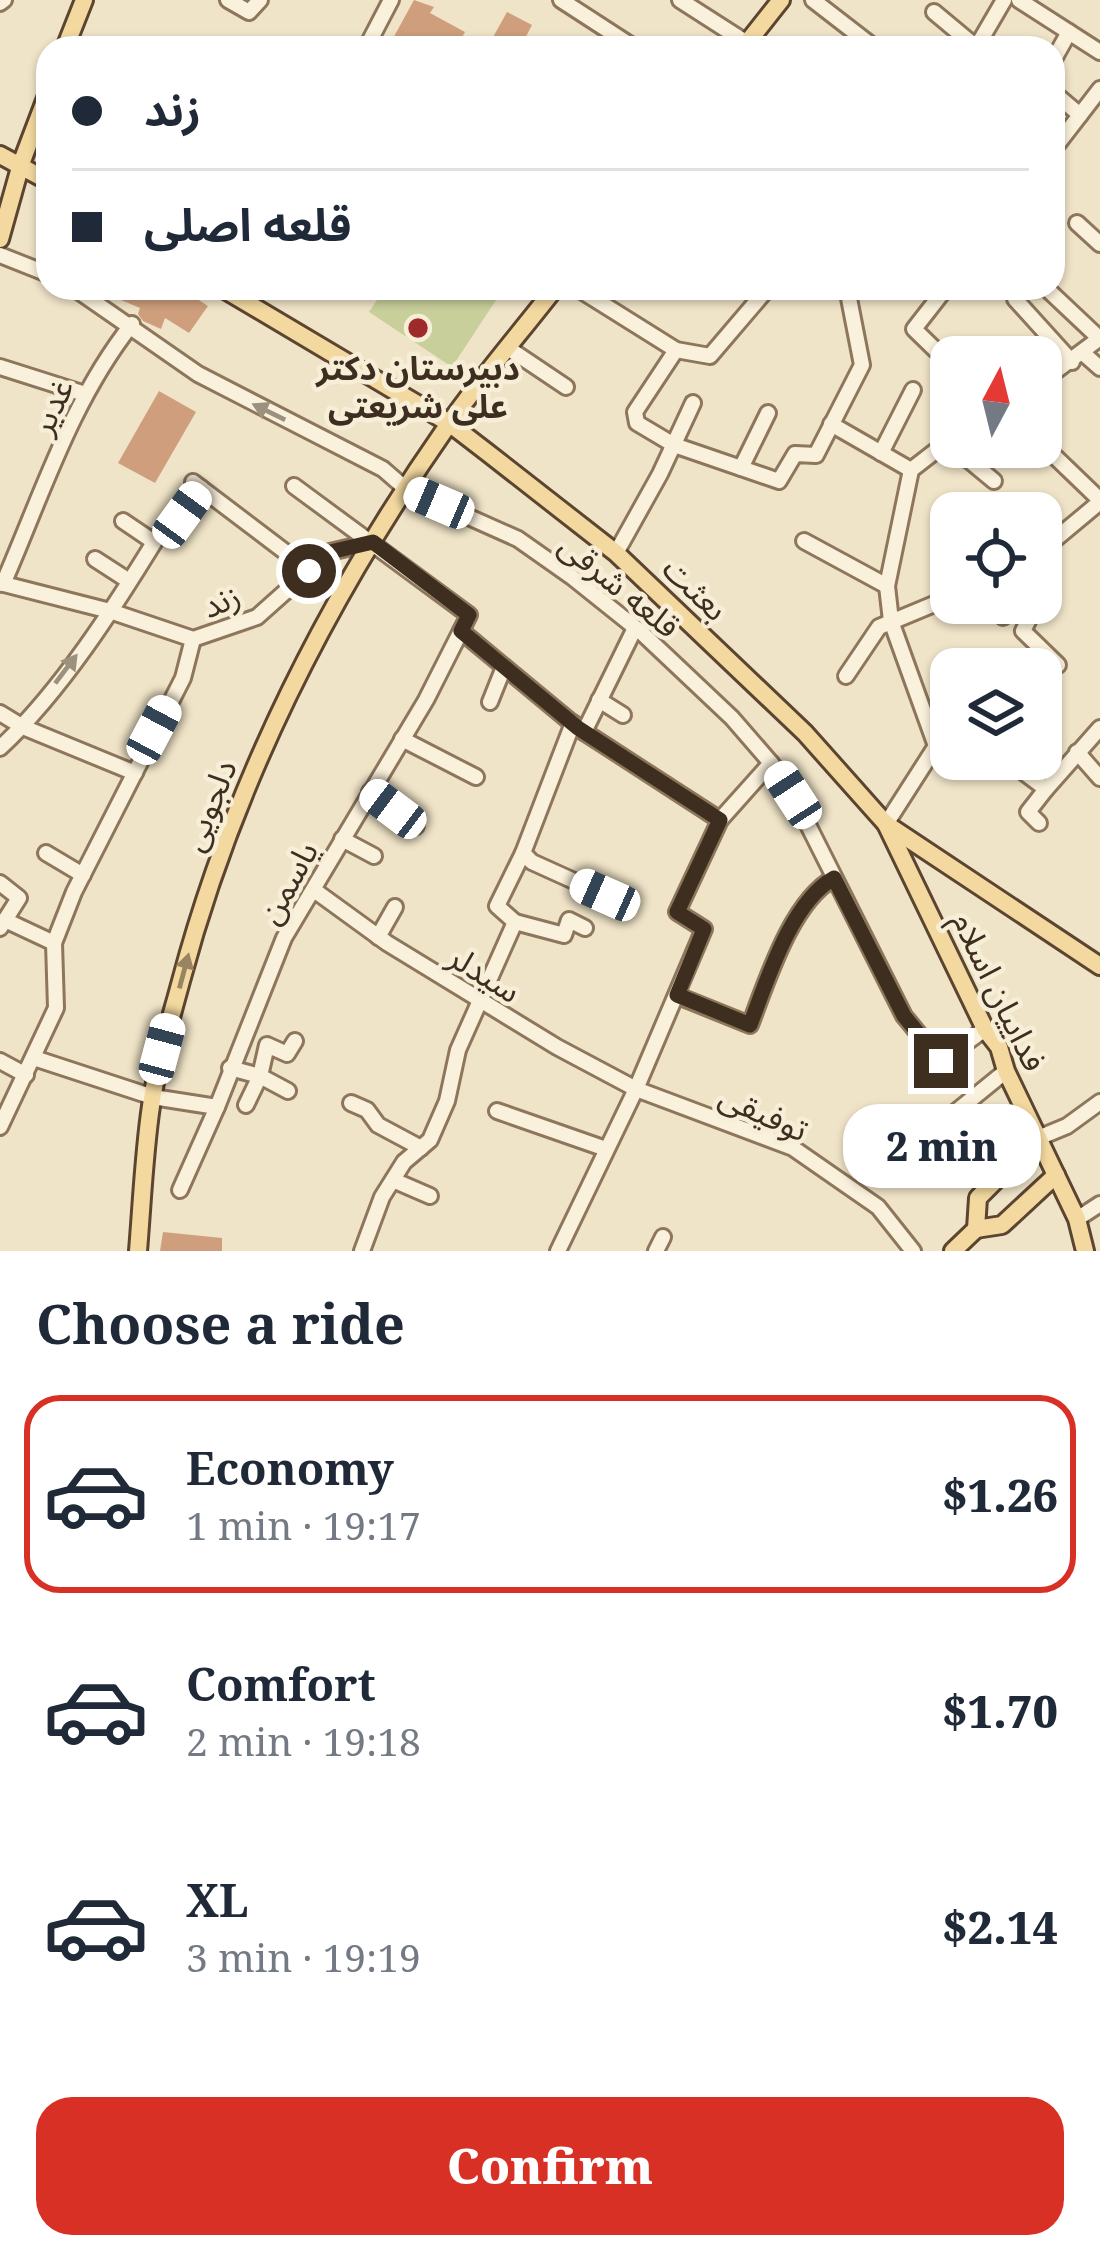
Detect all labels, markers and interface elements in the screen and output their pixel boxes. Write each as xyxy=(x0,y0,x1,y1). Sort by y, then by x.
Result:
text: زند xyxy=(144,78,201,139)
text: قلعه اصلی xyxy=(144,193,351,254)
marker: دبیرستان دکتر علی شریعتی xyxy=(405,315,431,341)
north arrow xyxy=(930,336,1062,468)
map controls xyxy=(930,336,1062,780)
place label: دبیرستان دکتر علی شریعتی xyxy=(314,345,520,428)
street label: غدیر xyxy=(18,371,83,442)
one-way arrow xyxy=(252,403,286,423)
car xyxy=(399,472,479,534)
car xyxy=(146,475,218,555)
button: locate xyxy=(930,492,1062,624)
street label: قلعه شرقی xyxy=(550,522,690,648)
route start xyxy=(282,544,336,598)
street label: بعثت xyxy=(654,546,738,630)
street label: زند xyxy=(195,572,247,628)
button: layers xyxy=(930,648,1062,780)
one-way arrow xyxy=(54,653,78,685)
car xyxy=(121,690,187,770)
street label: دلجویی xyxy=(169,752,247,858)
car xyxy=(758,755,828,835)
car xyxy=(353,773,433,845)
street label: یاسمن xyxy=(246,832,328,932)
car xyxy=(565,864,645,926)
street label: فداییان اسلام xyxy=(939,904,1058,1080)
street label: سیدلر xyxy=(439,933,530,1013)
one-way arrow xyxy=(175,952,194,989)
car xyxy=(135,1010,189,1088)
route end xyxy=(914,1034,968,1088)
street label: توفیقی xyxy=(712,1073,816,1151)
callout: 2 min xyxy=(842,1103,1040,1187)
text: 2 min xyxy=(886,1119,998,1172)
text: Choose a ride xyxy=(36,1286,405,1360)
text: Economy xyxy=(186,1437,394,1498)
icon: car xyxy=(42,1440,150,1548)
text: $1.26 xyxy=(942,1464,1058,1525)
text: 1 min · 19:17 xyxy=(186,1498,421,1551)
text: Comfort xyxy=(186,1653,376,1714)
icon: car xyxy=(42,1656,150,1764)
text: $1.70 xyxy=(942,1680,1058,1741)
text: 2 min · 19:18 xyxy=(186,1714,421,1767)
text: XL xyxy=(186,1869,248,1930)
icon: car xyxy=(42,1872,150,1980)
text: $2.14 xyxy=(942,1896,1058,1957)
text: 3 min · 19:19 xyxy=(186,1930,421,1983)
button: Confirm xyxy=(36,2097,1064,2235)

